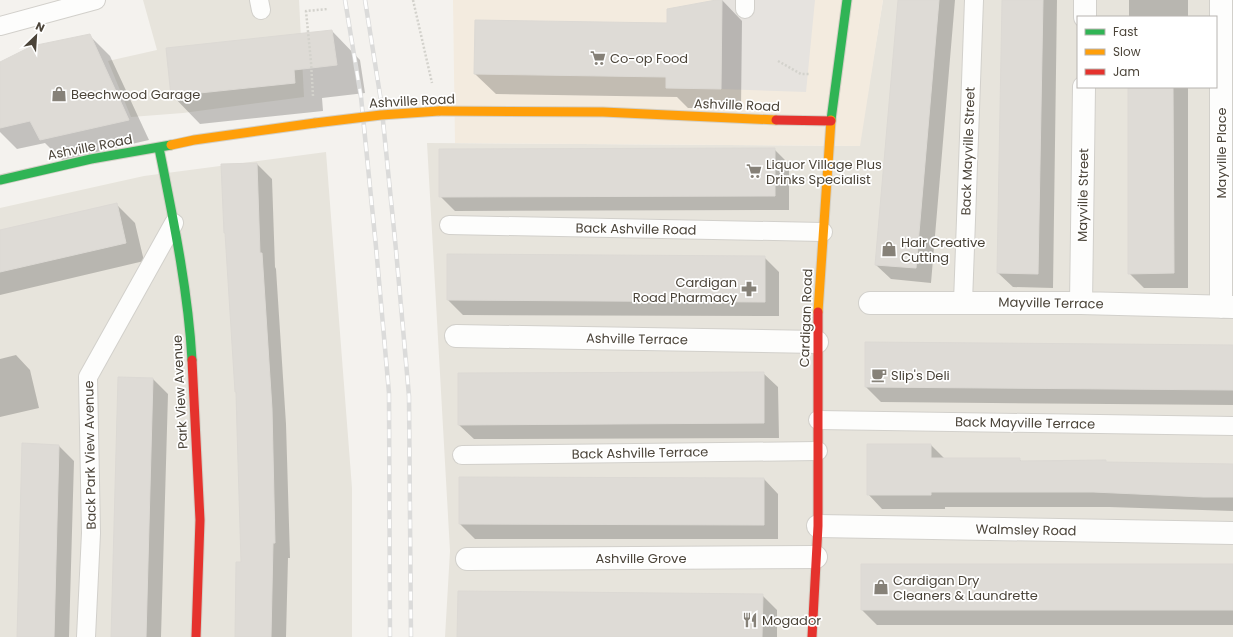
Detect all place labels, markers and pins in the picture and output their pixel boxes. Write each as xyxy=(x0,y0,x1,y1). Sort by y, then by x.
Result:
supermarket icon: Co-op Food xyxy=(589,49,607,67)
place label: Co-op Food xyxy=(610,49,688,68)
shop icon: Beechwood Garage xyxy=(50,85,68,103)
place label: Beechwood Garage xyxy=(71,85,200,104)
place label: Liquor Village Plus Drinks Specialist xyxy=(766,155,882,189)
supermarket icon: Liquor Village Plus Drinks Specialist xyxy=(745,162,763,180)
place label: Hair Creative Cutting xyxy=(901,233,985,267)
shop icon: Hair Creative Cutting xyxy=(880,240,898,258)
place label: Cardigan Road Pharmacy xyxy=(633,273,738,307)
pharmacy icon: Cardigan Road Pharmacy xyxy=(740,280,758,298)
cafe icon: Slip's Deli xyxy=(870,366,888,384)
place label: Slip's Deli xyxy=(891,366,950,385)
place label: Cardigan Dry Cleaners & Laundrette xyxy=(893,571,1038,605)
shop icon: Cardigan Dry Cleaners & Laundrette xyxy=(872,578,890,596)
restaurant icon: Mogador xyxy=(741,611,759,629)
place label: Mogador xyxy=(762,611,821,630)

